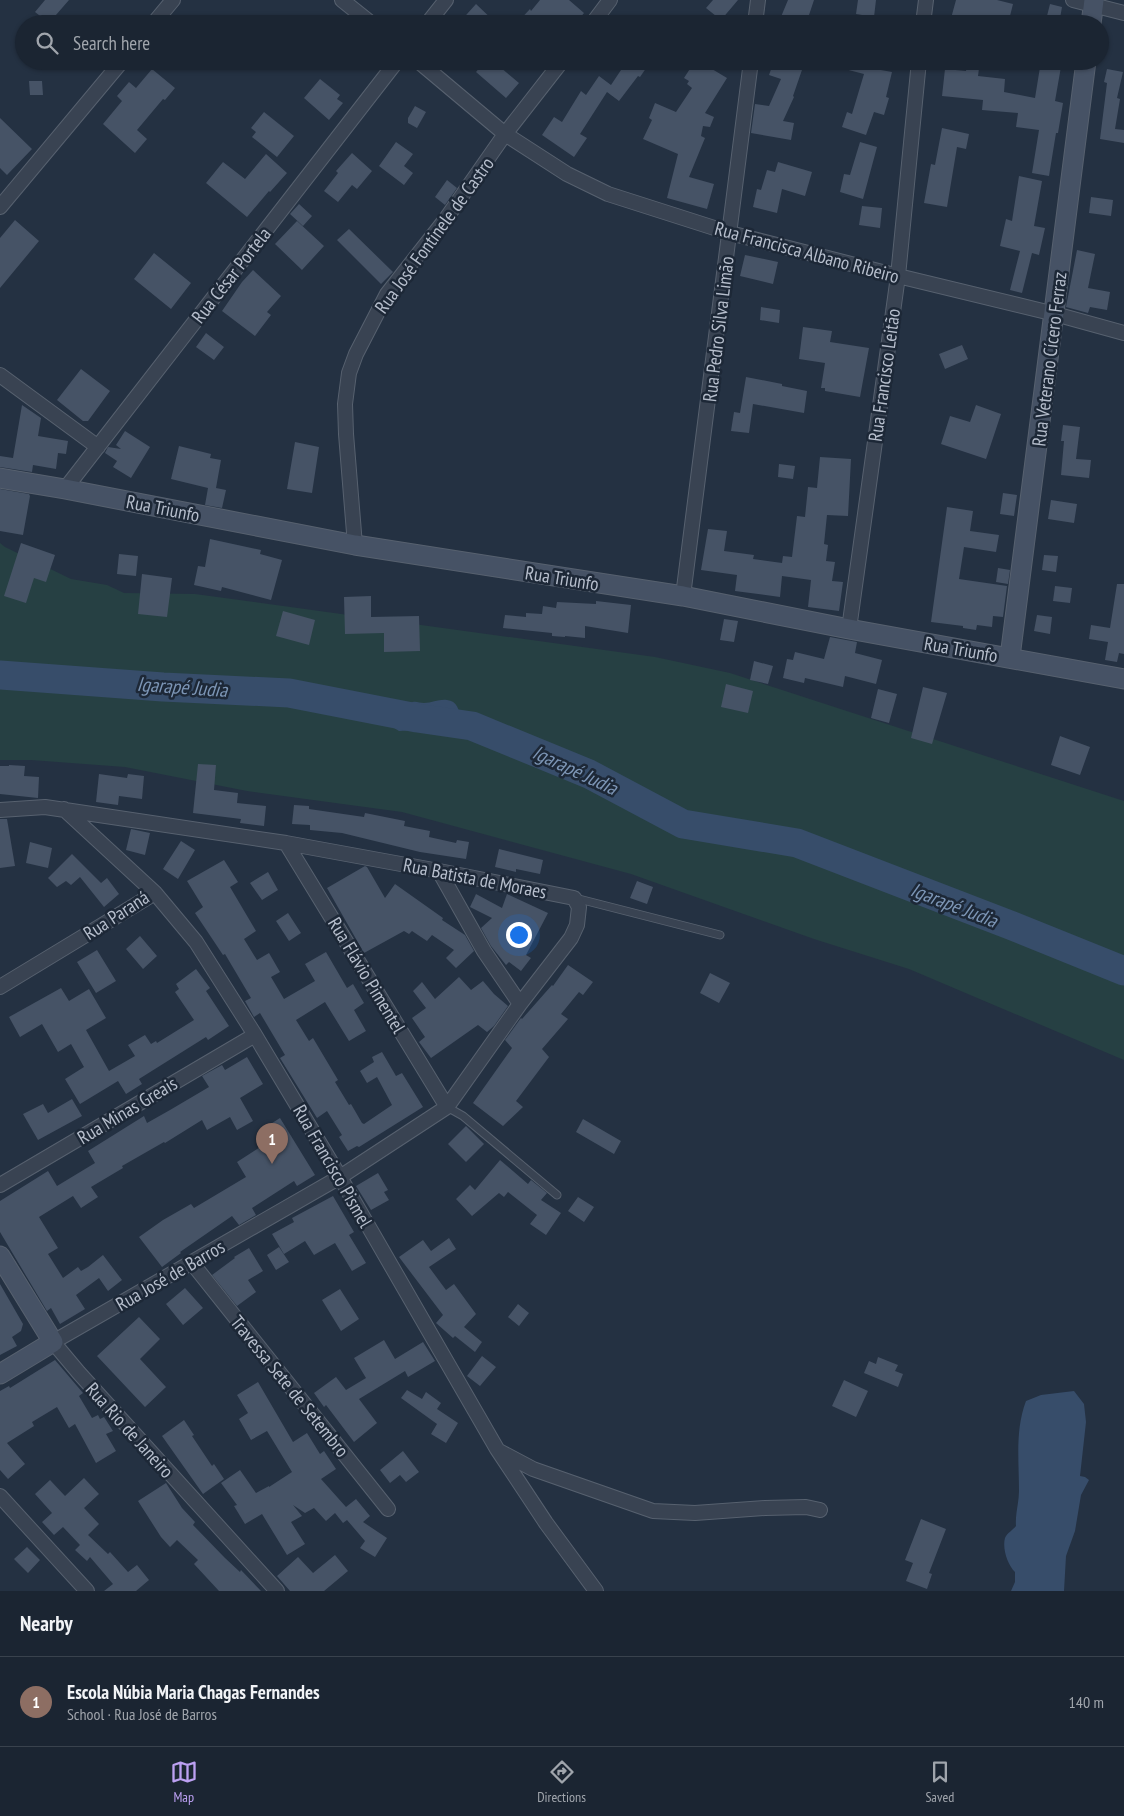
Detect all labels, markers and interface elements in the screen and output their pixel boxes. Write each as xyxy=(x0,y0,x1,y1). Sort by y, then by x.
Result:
search box xyxy=(15,15,1109,70)
icon: search xyxy=(33,29,61,57)
text: Search here xyxy=(73,31,150,55)
street label: Rua José Fontinele de Castro xyxy=(369,152,499,318)
street label: Rua Francisca Albano Ribeiro xyxy=(712,216,902,288)
street label: Rua César Portela xyxy=(186,222,276,328)
street label: Rua Pedro Silva Limão xyxy=(697,255,739,403)
street label: Rua Veterano Cícero Ferraz xyxy=(1026,270,1072,448)
street label: Rua Francisco Leitão xyxy=(863,307,905,443)
street label: Rua Triunfo xyxy=(124,489,202,527)
street label: Rua Triunfo xyxy=(523,560,601,596)
street label: Rua Triunfo xyxy=(922,631,1000,667)
water label: Igarapé Judia xyxy=(136,671,229,703)
water label: Igarapé Judia xyxy=(529,739,622,801)
street label: Rua Batista de Moraes xyxy=(401,852,549,904)
water label: Igarapé Judia xyxy=(907,877,1002,934)
street label: Rua Paraná xyxy=(79,885,153,945)
street label: Rua Flávio Pimentel xyxy=(323,913,411,1038)
your location xyxy=(506,922,532,948)
street label: Rua Minas Greais xyxy=(73,1071,181,1149)
street label: Rua Francisco Pismel xyxy=(288,1100,378,1232)
pin: 1 xyxy=(256,1123,288,1164)
street label: Rua José de Barros xyxy=(111,1234,229,1316)
street label: Travessa Sete de Setembro xyxy=(226,1310,354,1462)
street label: Rua Rio de Janeiro xyxy=(81,1377,179,1483)
text: Nearby xyxy=(20,1610,73,1637)
text: Escola Núbia Maria Chagas Fernandes xyxy=(67,1680,320,1704)
text: 1 xyxy=(32,1692,40,1712)
text: 140 m xyxy=(1069,1692,1104,1712)
text: School · Rua José de Barros xyxy=(67,1704,217,1724)
tab: Map xyxy=(170,1758,198,1806)
tab: Directions xyxy=(537,1758,586,1806)
tab: Saved xyxy=(925,1758,954,1806)

